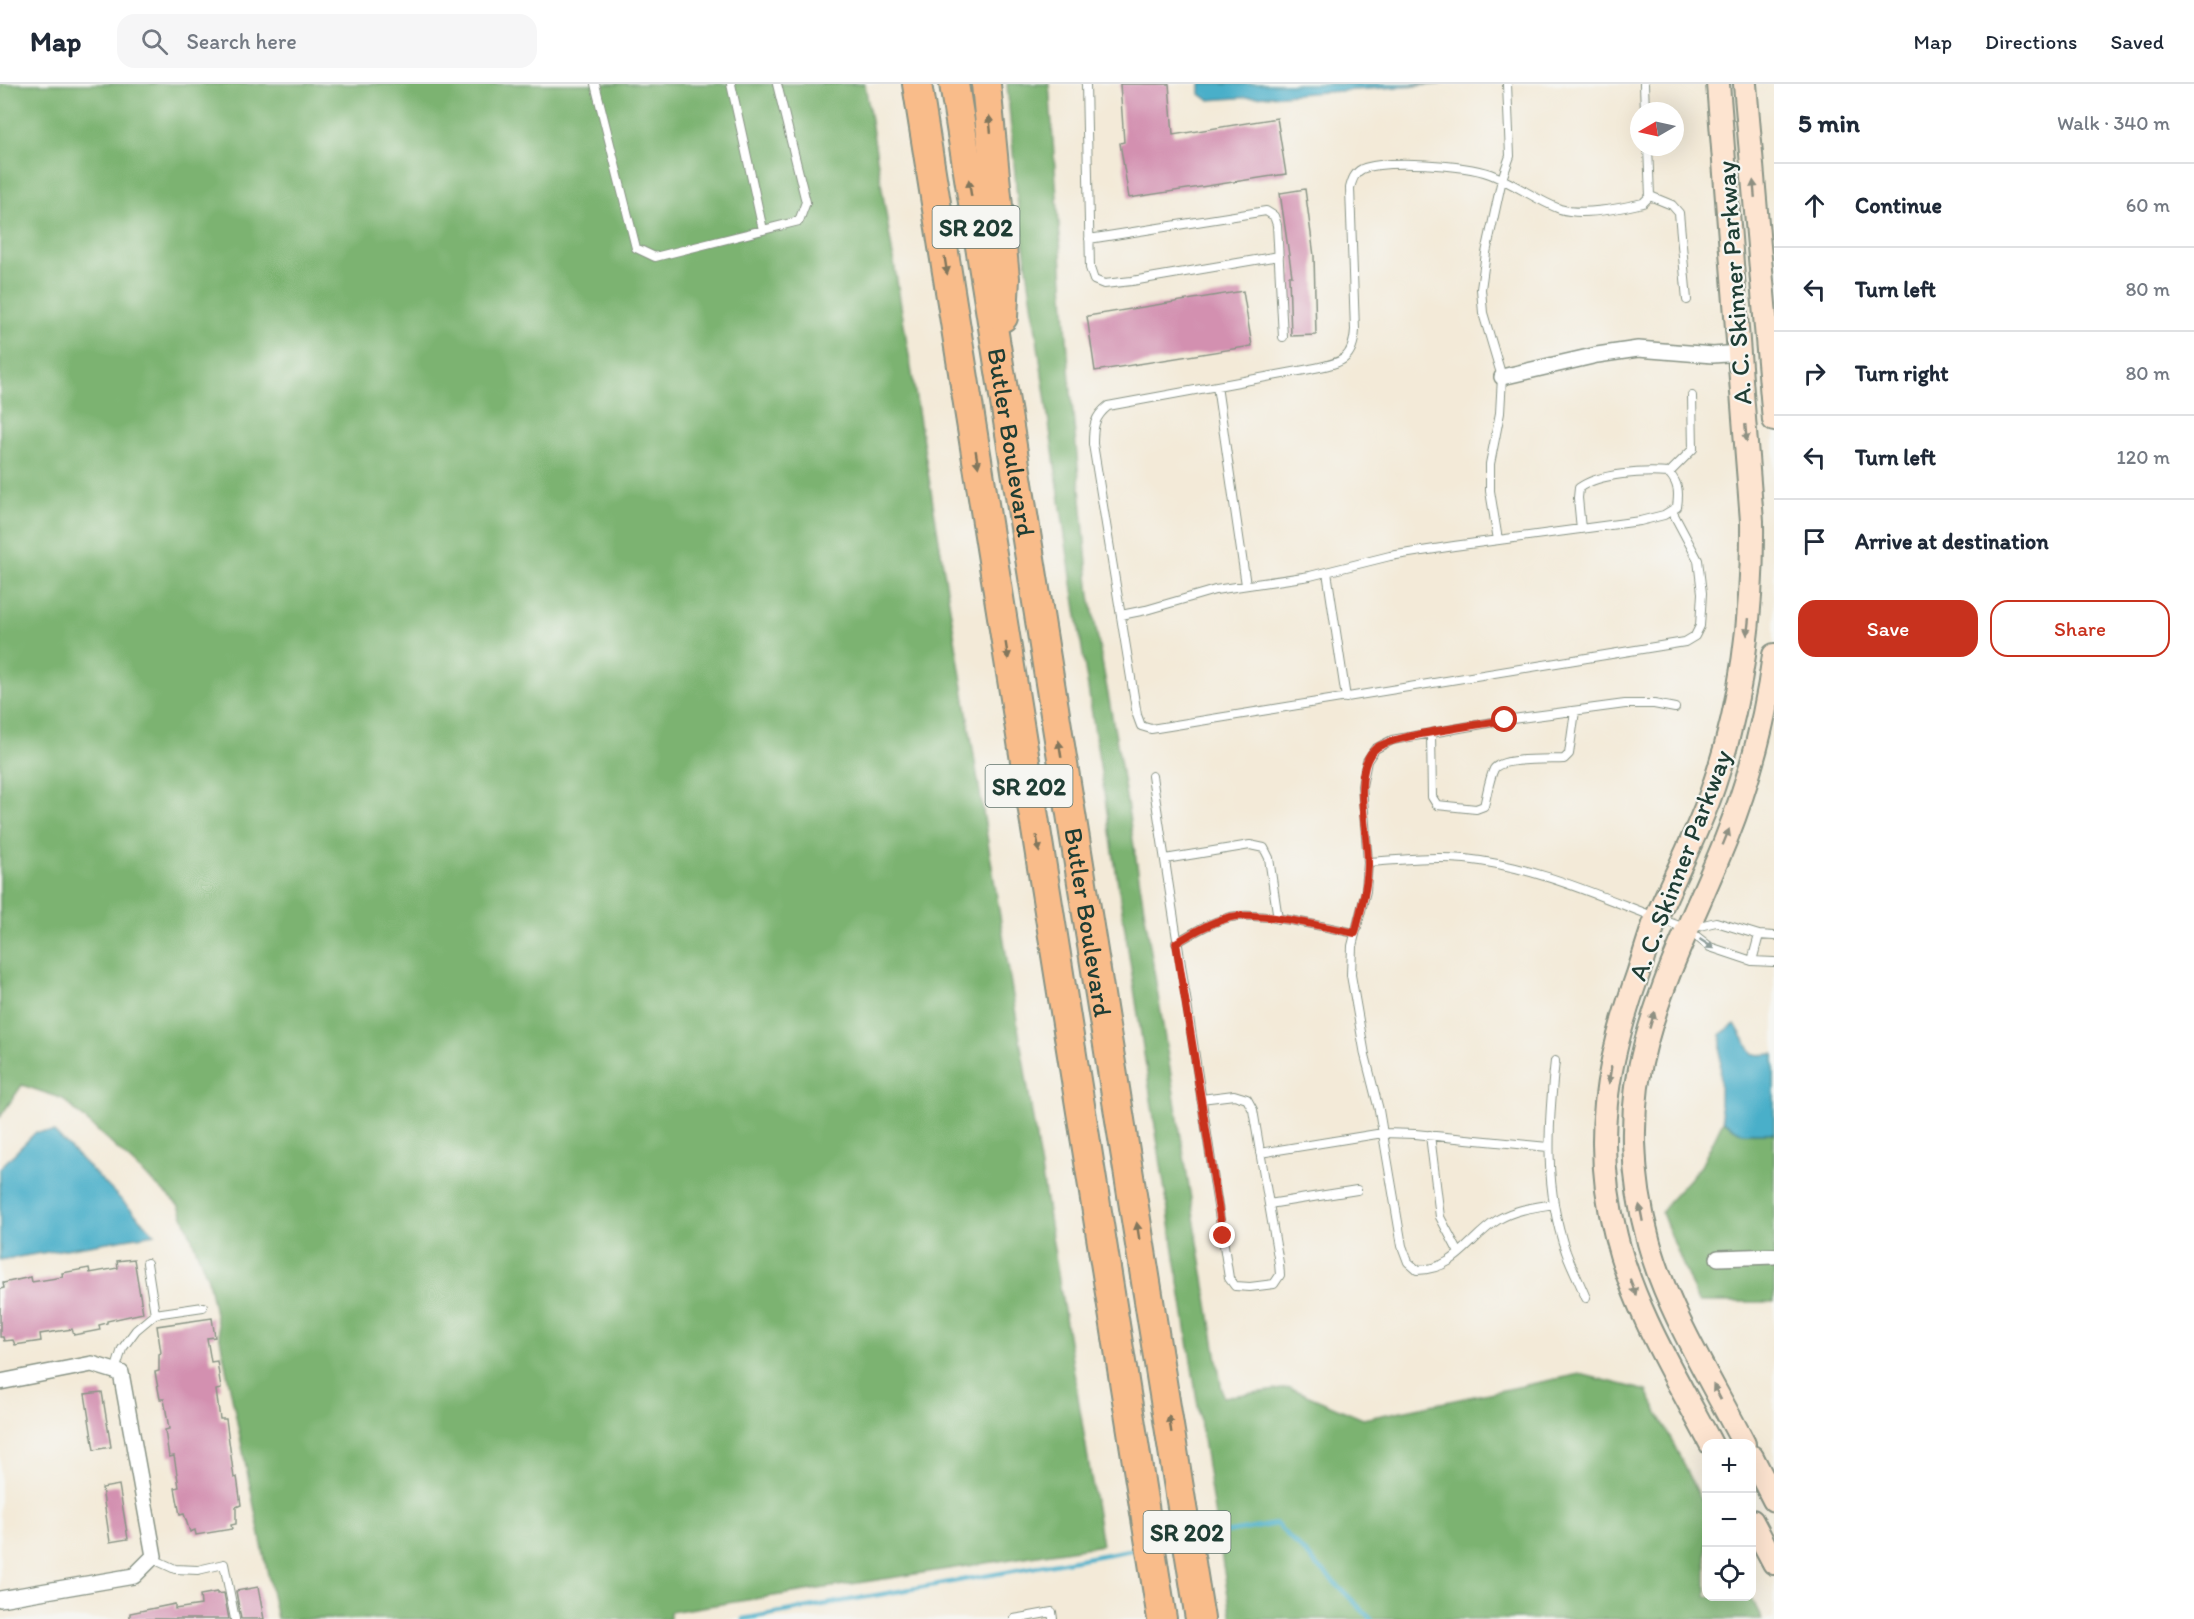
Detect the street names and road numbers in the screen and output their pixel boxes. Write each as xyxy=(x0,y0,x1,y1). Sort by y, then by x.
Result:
street label: A. C. Skinner Parkway xyxy=(1710,160,1758,406)
road number: SR 202 xyxy=(932,206,1020,248)
street label: Butler Boulevard xyxy=(981,345,1042,540)
street label: A. C. Skinner Parkway xyxy=(1621,745,1739,985)
road number: SR 202 xyxy=(986,765,1072,807)
street label: Butler Boulevard xyxy=(1057,825,1119,1020)
road number: SR 202 xyxy=(1144,1511,1230,1553)

